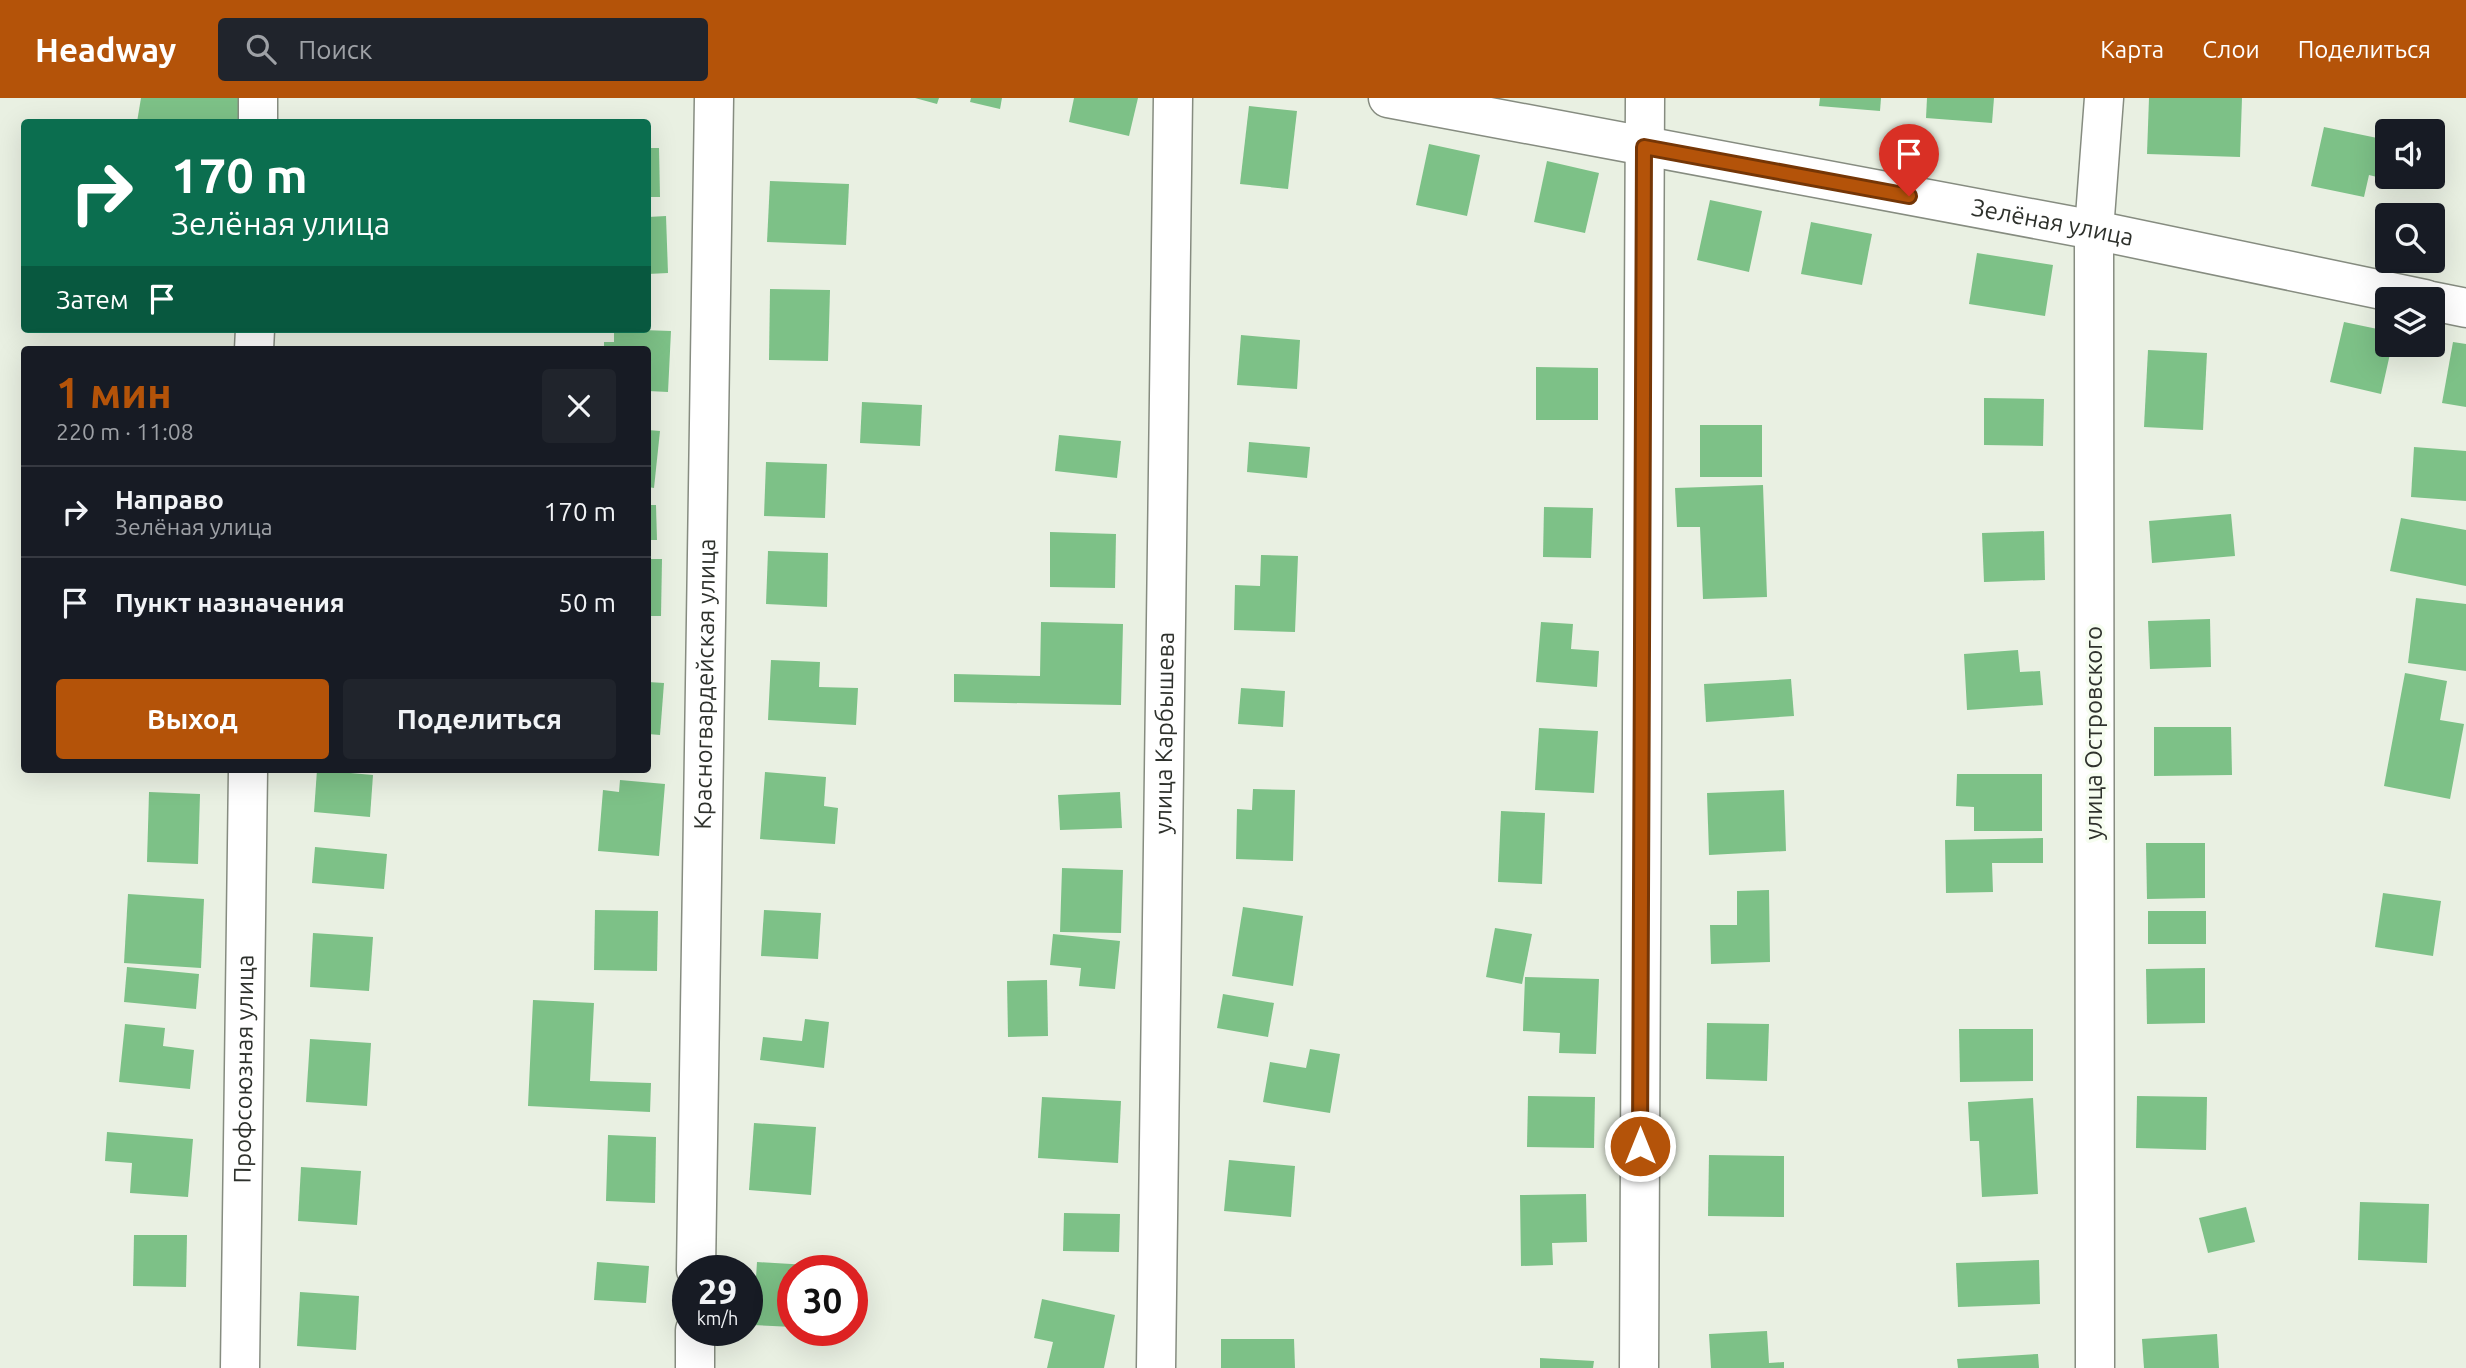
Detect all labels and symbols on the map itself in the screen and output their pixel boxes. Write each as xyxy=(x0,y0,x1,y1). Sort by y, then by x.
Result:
pin xyxy=(1879,124,1939,196)
street label: Зелёная улица xyxy=(1969,193,2136,251)
street label: Красногвардейская улица xyxy=(689,538,720,830)
street label: улица Островского xyxy=(2080,626,2107,840)
street label: улица Карбышева xyxy=(1149,632,1179,834)
street label: Профсоюзная улица xyxy=(228,954,259,1184)
position arrow xyxy=(1603,1109,1677,1183)
speed limit sign: 30 xyxy=(777,1255,868,1346)

